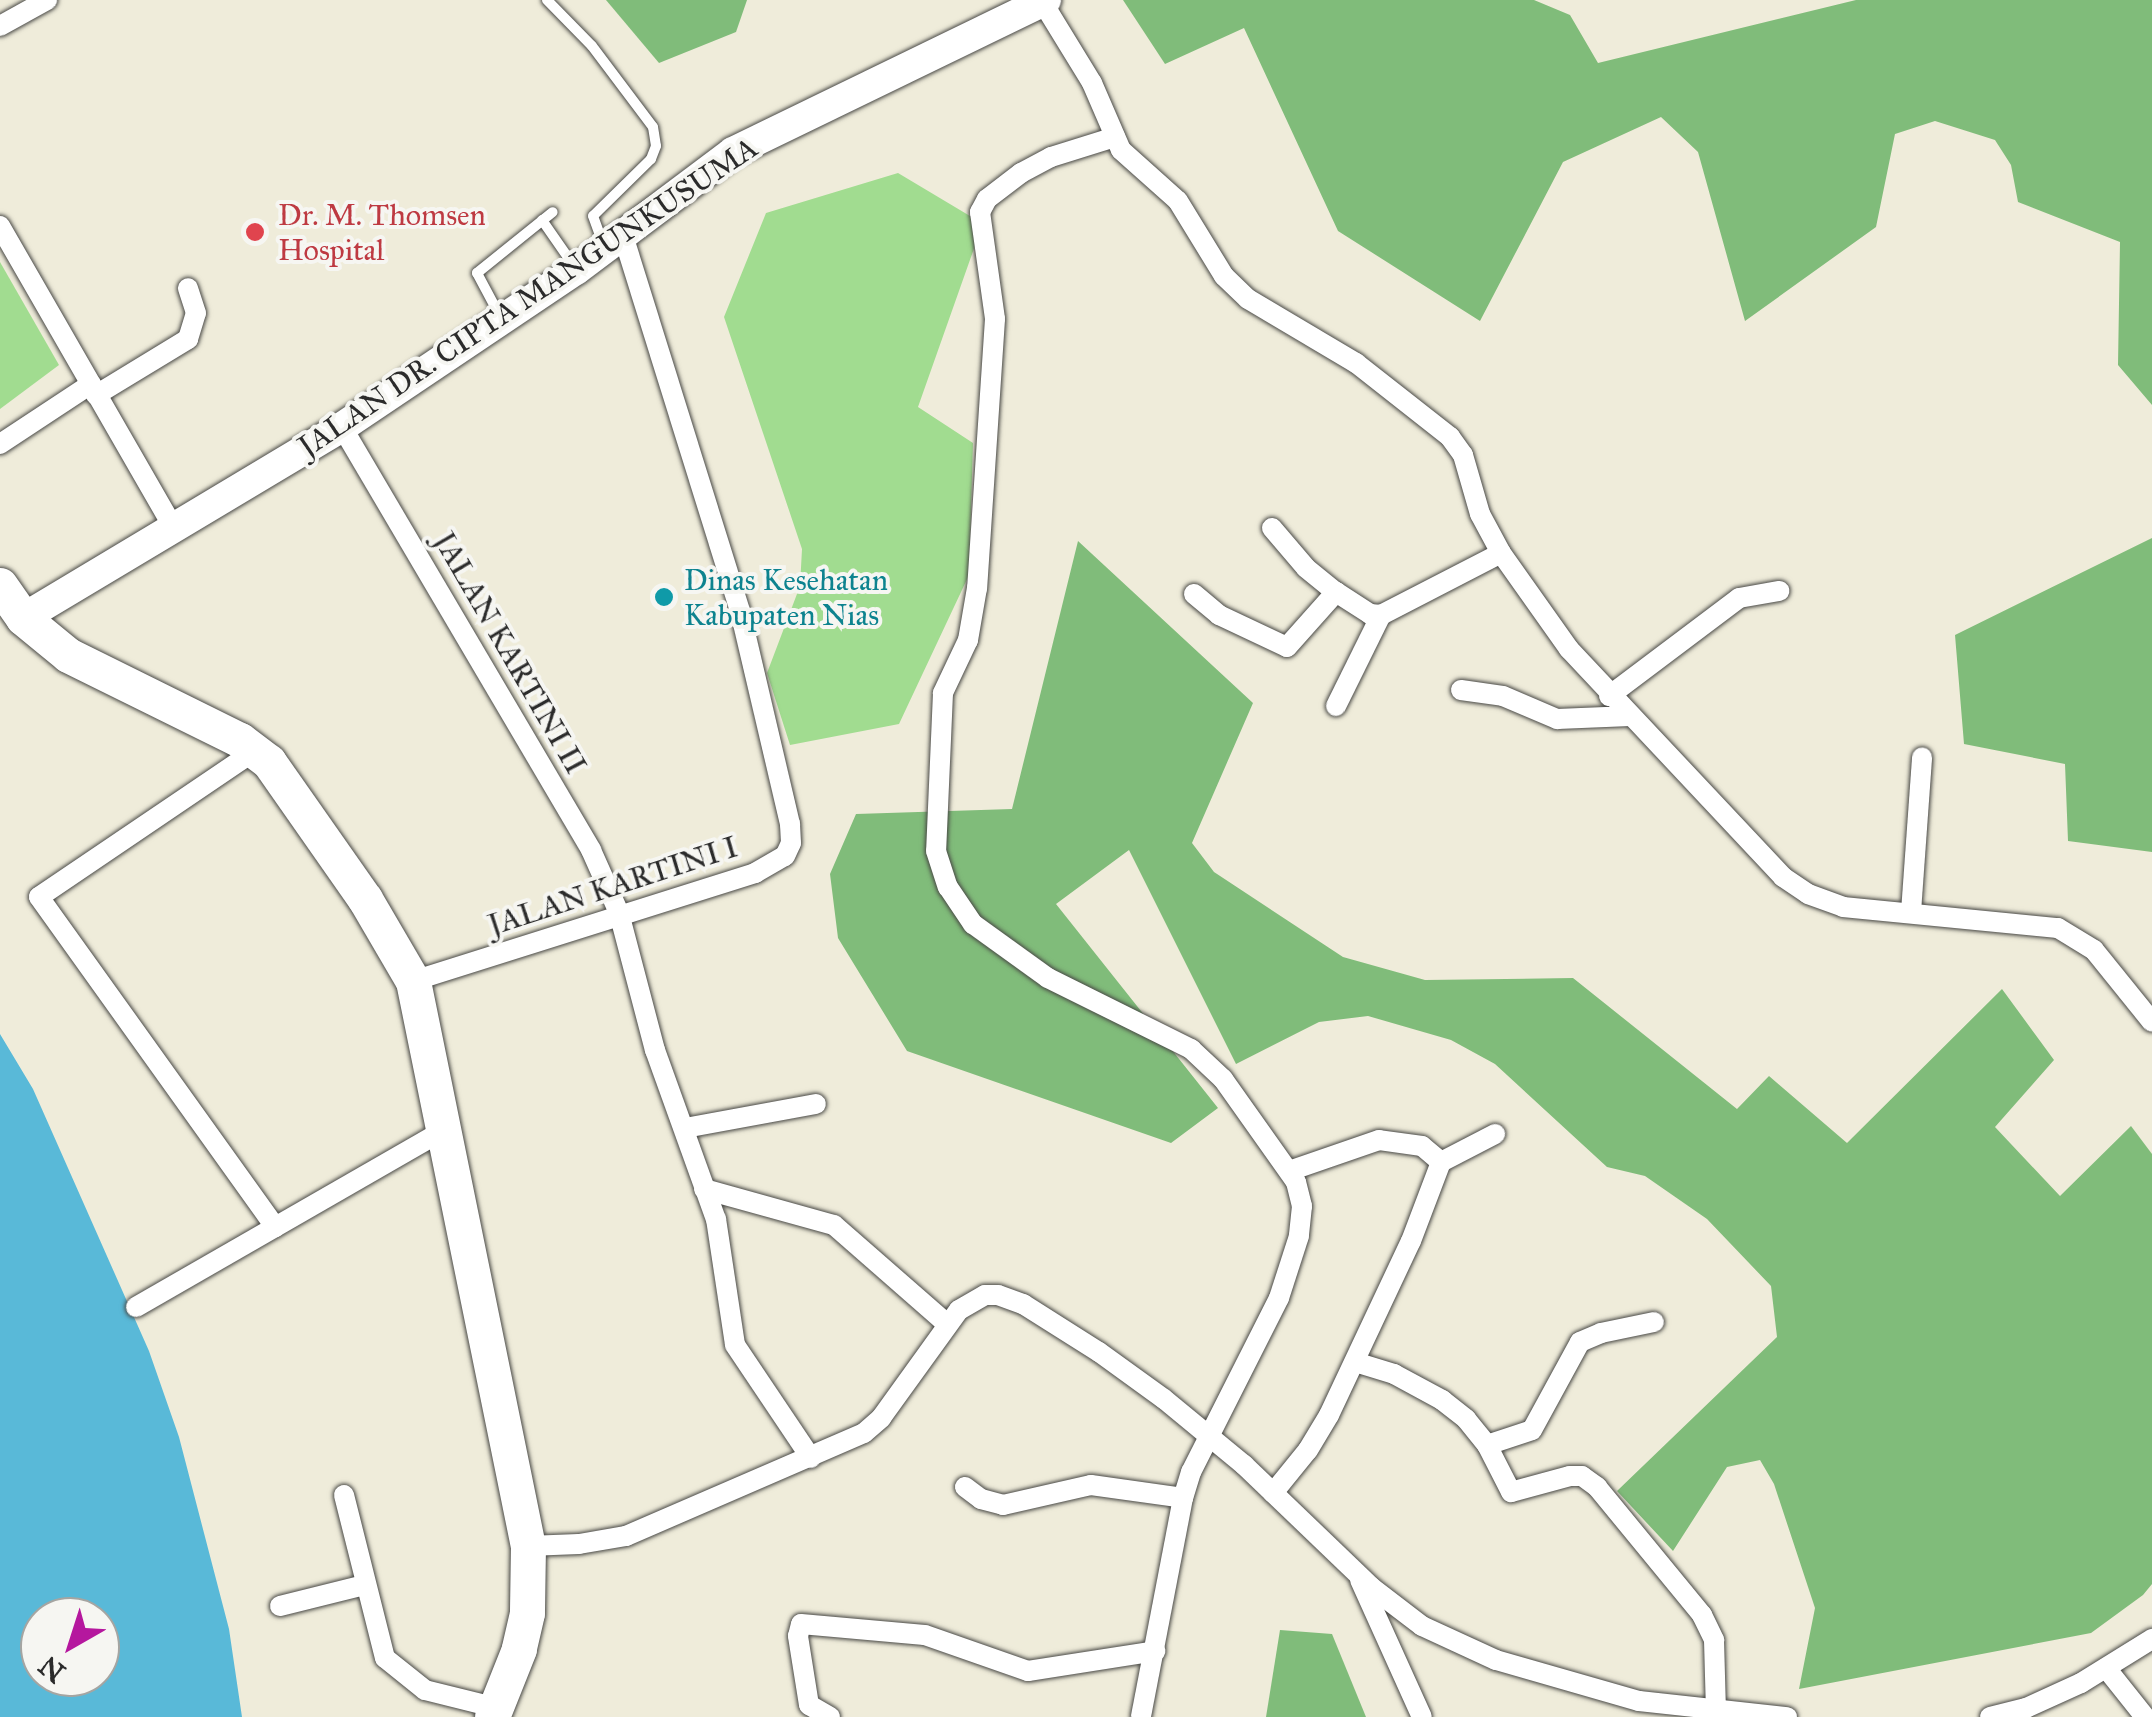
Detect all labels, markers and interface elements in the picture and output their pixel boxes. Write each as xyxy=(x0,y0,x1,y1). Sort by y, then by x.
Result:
street label: JALAN DR. CIPTA MANGUNKUSUMA xyxy=(292,129,764,465)
place label: Dr. M. Thomsen Hospital xyxy=(278,197,486,268)
marker: Dr. M. Thomsen Hospital xyxy=(242,219,268,245)
street label: JALAN KARTINI II xyxy=(426,526,594,780)
place label: Dinas Kesehatan Kabupaten Nias xyxy=(684,562,888,632)
marker: Dinas Kesehatan Kabupaten Nias xyxy=(653,586,675,608)
street label: JALAN KARTINI I xyxy=(484,829,742,943)
north arrow xyxy=(20,1597,120,1697)
text: N xyxy=(32,1648,72,1690)

